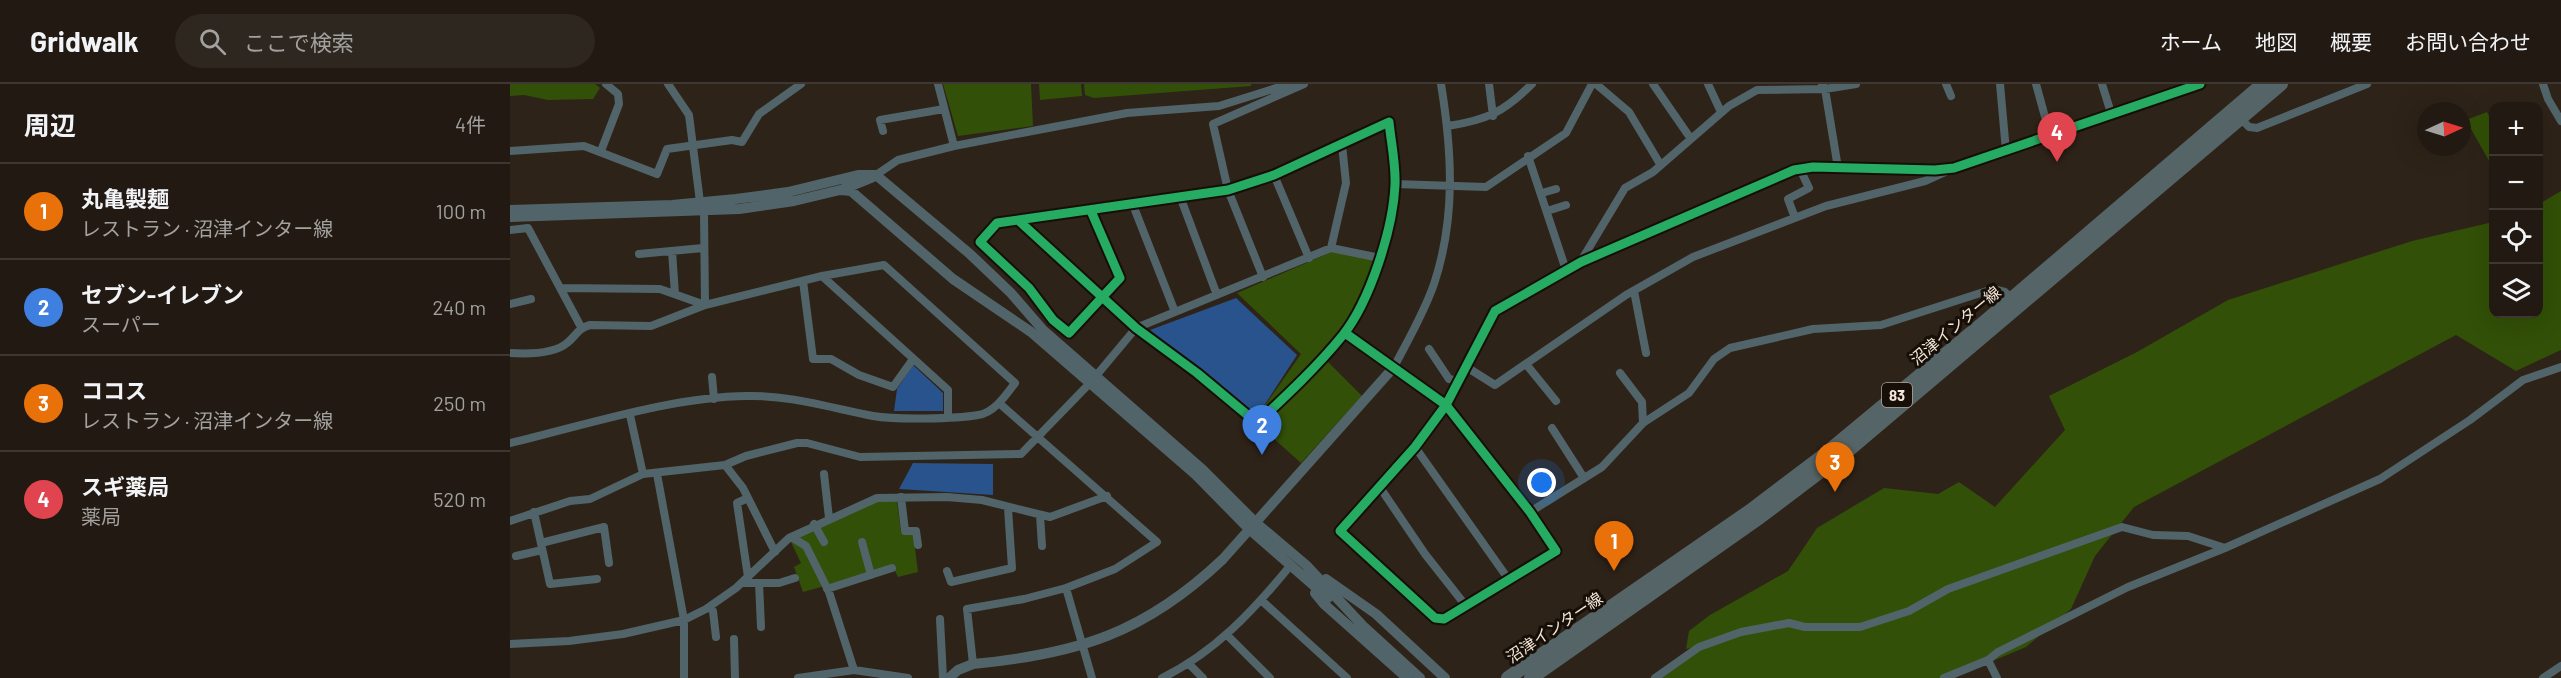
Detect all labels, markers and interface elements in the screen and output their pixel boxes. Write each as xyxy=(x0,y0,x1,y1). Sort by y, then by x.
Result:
search box xyxy=(175,14,595,68)
text: Gridwalk xyxy=(30,24,139,58)
icon: search xyxy=(196,25,229,58)
text: ここで検索 xyxy=(244,29,354,55)
text: ホーム xyxy=(2160,29,2222,54)
text: 地図 xyxy=(2255,29,2297,54)
text: 概要 xyxy=(2330,29,2372,54)
text: お問い合わせ xyxy=(2405,29,2531,54)
north arrow xyxy=(2417,102,2471,156)
map controls xyxy=(2489,102,2543,318)
button: + xyxy=(2489,102,2543,156)
text: 周辺 xyxy=(24,109,76,140)
text: 4件 xyxy=(455,112,486,136)
pin: 4 xyxy=(2038,112,2076,162)
button: − xyxy=(2489,156,2543,210)
text: 丸亀製麺 xyxy=(81,185,169,211)
text: 1 xyxy=(40,199,47,223)
text: 100 m xyxy=(436,199,486,223)
button: locate xyxy=(2489,210,2543,264)
text: レストラン · 沼津インター線 xyxy=(81,216,333,240)
button: layers xyxy=(2489,264,2543,318)
text: セブン-イレブン xyxy=(81,281,244,307)
street label: 沼津インター線 xyxy=(1906,282,2004,368)
text: 2 xyxy=(38,295,49,319)
text: 240 m xyxy=(432,295,486,319)
text: スーパー xyxy=(81,312,161,336)
text: ココス xyxy=(81,377,147,403)
road number: 83 xyxy=(1882,383,1912,407)
text: 3 xyxy=(38,391,49,415)
text: 250 m xyxy=(433,391,486,415)
pin: 2 xyxy=(1242,406,1281,455)
text: レストラン · 沼津インター線 xyxy=(81,408,333,432)
pin: 3 xyxy=(1816,442,1854,492)
your location xyxy=(1527,468,1556,497)
text: スギ薬局 xyxy=(81,473,169,499)
text: 4 xyxy=(37,487,50,511)
text: 520 m xyxy=(433,487,486,511)
text: 薬局 xyxy=(81,504,121,528)
pin: 1 xyxy=(1594,522,1634,571)
street label: 沼津インター線 xyxy=(1502,588,1606,666)

